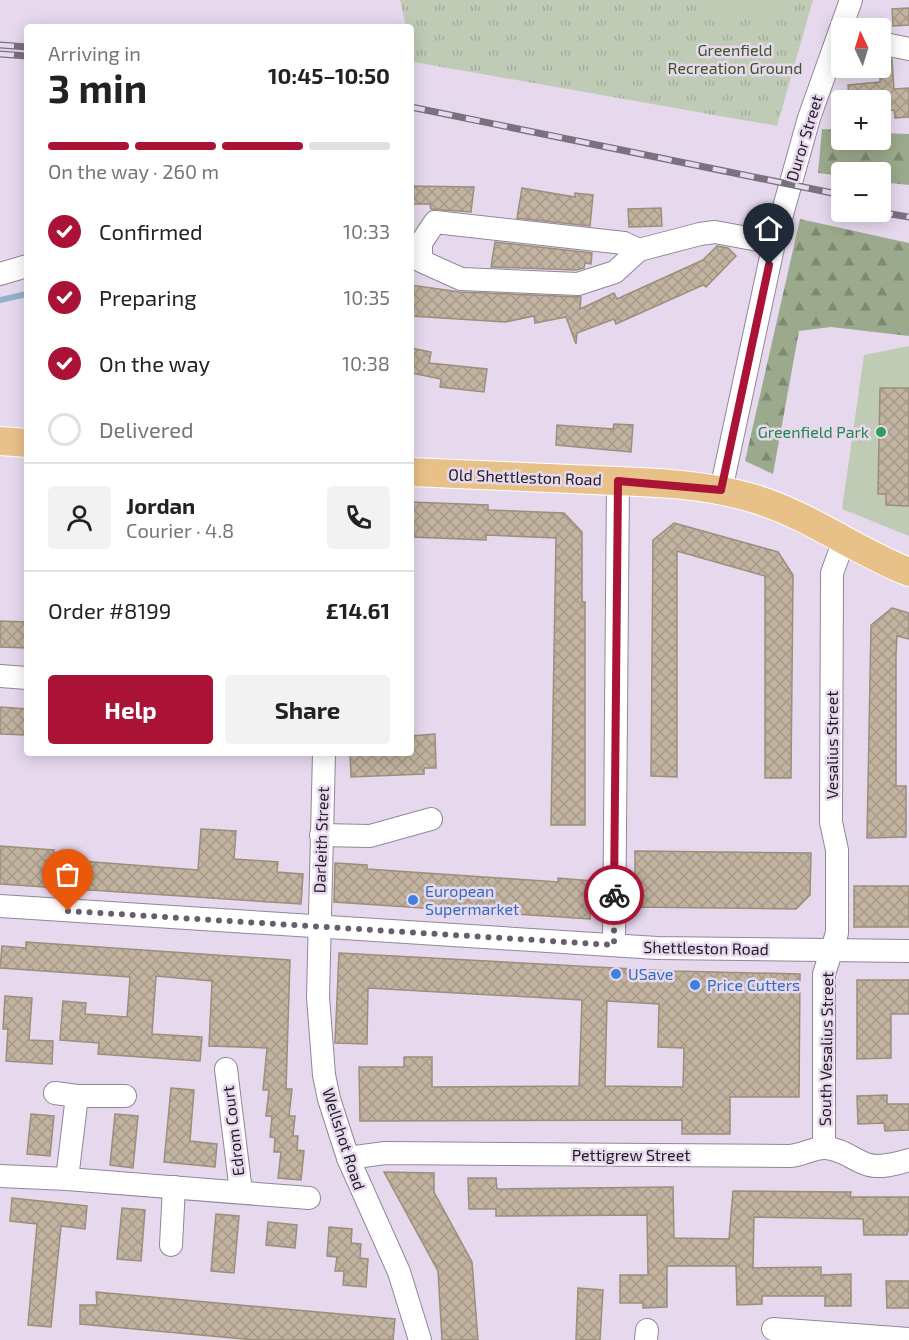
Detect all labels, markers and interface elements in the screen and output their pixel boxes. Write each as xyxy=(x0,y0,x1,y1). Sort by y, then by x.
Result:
north arrow xyxy=(831,18,891,78)
map controls xyxy=(831,18,891,222)
park label: Greenfield Recreation Ground xyxy=(668,40,802,77)
text: Arriving in xyxy=(48,41,141,65)
text: 10:45–10:50 xyxy=(268,62,390,88)
text: 3 min xyxy=(48,64,147,111)
button: + xyxy=(831,90,891,150)
street label: Duror Street xyxy=(781,92,826,183)
text: On the way · 260 m xyxy=(48,159,219,183)
button: − xyxy=(831,162,891,222)
pin xyxy=(743,203,794,265)
icon: home xyxy=(752,212,785,245)
icon: check xyxy=(48,215,81,248)
text: Confirmed xyxy=(99,218,203,244)
text: 10:33 xyxy=(343,219,390,243)
icon: check xyxy=(48,281,81,314)
text: Preparing xyxy=(99,284,197,310)
text: 10:35 xyxy=(343,285,390,309)
icon: check xyxy=(48,347,81,380)
text: On the way xyxy=(99,350,210,376)
text: 10:38 xyxy=(342,351,390,375)
text: Delivered xyxy=(99,416,194,442)
place label: Greenfield Park xyxy=(758,422,869,441)
marker: Greenfield Park xyxy=(874,425,888,439)
street label: Old Shettleston Road xyxy=(448,464,602,489)
button: person xyxy=(48,486,111,549)
button: phone xyxy=(327,486,390,549)
text: Jordan xyxy=(126,492,195,518)
text: Courier · 4.8 xyxy=(126,518,234,542)
text: Order #8199 xyxy=(48,597,171,623)
text: £14.61 xyxy=(326,597,390,623)
button: Help xyxy=(48,675,213,744)
button: Share xyxy=(225,675,390,744)
street label: Vesalius Street xyxy=(822,691,841,799)
street label: Darleith Street xyxy=(309,786,332,894)
pin xyxy=(42,849,93,911)
icon: bag xyxy=(51,858,84,891)
courier xyxy=(584,865,644,925)
icon: bike xyxy=(598,879,631,912)
place label: European Supermarket xyxy=(425,881,519,918)
marker: European Supermarket xyxy=(406,893,420,907)
street label: Shettleston Road xyxy=(643,937,769,958)
place label: USave xyxy=(628,964,673,983)
marker: USave xyxy=(609,967,623,981)
street label: South Vesalius Street xyxy=(815,972,836,1126)
place label: Price Cutters xyxy=(707,975,800,994)
marker: Price Cutters xyxy=(688,978,702,992)
street label: Edrom Court xyxy=(218,1085,247,1177)
street label: Wellshot Road xyxy=(319,1086,370,1192)
street label: Pettigrew Street xyxy=(572,1145,690,1164)

